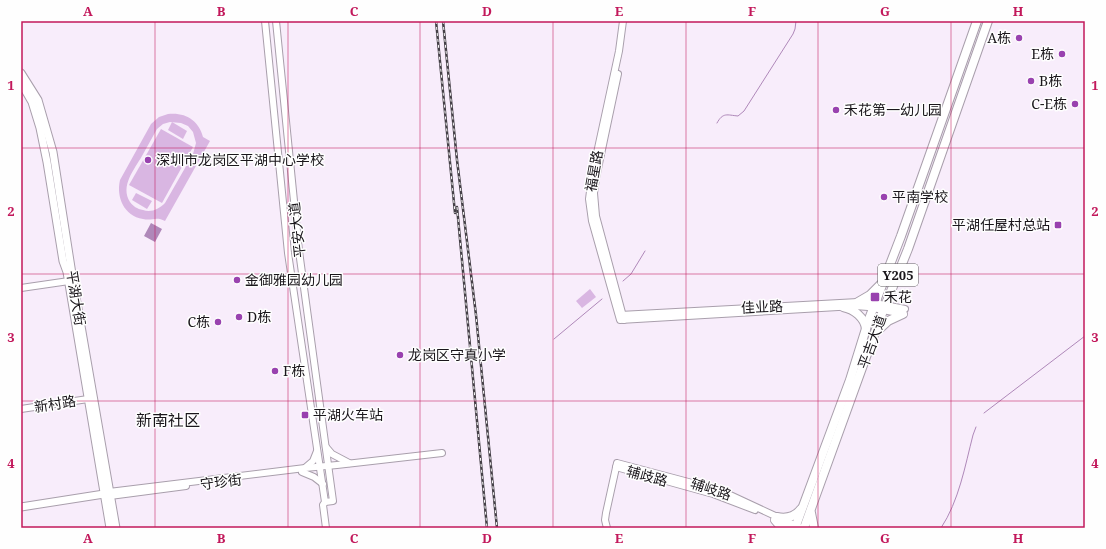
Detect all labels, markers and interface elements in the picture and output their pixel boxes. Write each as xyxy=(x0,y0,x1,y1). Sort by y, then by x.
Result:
text: A xyxy=(83,2,93,20)
text: B xyxy=(217,2,226,20)
text: C xyxy=(350,2,359,20)
text: D xyxy=(482,2,492,20)
text: E xyxy=(615,2,624,20)
text: F xyxy=(748,2,756,20)
text: G xyxy=(880,2,890,20)
text: H xyxy=(1013,2,1024,20)
place label: A栋 xyxy=(987,28,1011,47)
marker: A栋 xyxy=(1014,33,1024,43)
place label: E栋 xyxy=(1031,44,1054,63)
marker: E栋 xyxy=(1057,49,1067,59)
place label: B栋 xyxy=(1039,71,1062,90)
text: 1 xyxy=(7,76,15,94)
marker: B栋 xyxy=(1026,76,1036,86)
text: 1 xyxy=(1091,76,1099,94)
place label: C-E栋 xyxy=(1031,94,1067,113)
marker: C-E栋 xyxy=(1070,99,1080,109)
place label: 禾花第一幼儿园 xyxy=(844,100,942,119)
marker: 禾花第一幼儿园 xyxy=(831,105,841,115)
street label: 福星路 xyxy=(581,149,607,193)
place label: 深圳市龙岗区平湖中心学校 xyxy=(156,150,324,169)
marker: 深圳市龙岗区平湖中心学校 xyxy=(143,155,153,165)
place label: 平南学校 xyxy=(892,187,948,206)
marker: 平南学校 xyxy=(879,192,889,202)
street label: 平安大道 xyxy=(284,201,309,259)
text: 2 xyxy=(7,202,15,220)
text: 2 xyxy=(1091,202,1099,220)
place label: 平湖任屋村总站 xyxy=(952,215,1050,234)
marker: 平湖任屋村总站 xyxy=(1053,220,1063,230)
road number: Y205 xyxy=(878,264,918,286)
street label: 平湖大街 xyxy=(63,269,90,327)
place label: 金御雅园幼儿园 xyxy=(245,270,343,289)
marker: 金御雅园幼儿园 xyxy=(232,275,242,285)
place label: 禾花 xyxy=(884,287,912,306)
marker: 禾花 xyxy=(869,291,881,303)
street label: 佳业路 xyxy=(741,296,783,317)
place label: D栋 xyxy=(247,307,271,326)
place label: C栋 xyxy=(187,312,210,331)
marker: D栋 xyxy=(234,312,244,322)
street label: 平吉大道 xyxy=(853,312,890,371)
marker: C栋 xyxy=(213,317,223,327)
text: 3 xyxy=(7,328,15,346)
text: 3 xyxy=(1091,328,1099,346)
place label: 龙岗区守真小学 xyxy=(408,345,506,364)
marker: 龙岗区守真小学 xyxy=(395,350,405,360)
place label: F栋 xyxy=(283,361,305,380)
marker: F栋 xyxy=(270,366,280,376)
street label: 新村路 xyxy=(33,391,77,416)
place label: 平湖火车站 xyxy=(313,405,383,424)
district label: 新南社区 xyxy=(136,409,200,431)
marker: 平湖火车站 xyxy=(300,410,310,420)
text: 4 xyxy=(7,454,15,472)
text: 4 xyxy=(1091,454,1099,472)
street label: 辅歧路 xyxy=(624,461,670,490)
street label: 守珍街 xyxy=(199,470,243,493)
street label: 辅岐路 xyxy=(688,473,734,504)
text: A xyxy=(83,529,93,547)
text: B xyxy=(217,529,226,547)
text: C xyxy=(350,529,359,547)
text: D xyxy=(482,529,492,547)
text: E xyxy=(615,529,624,547)
text: F xyxy=(748,529,756,547)
text: G xyxy=(880,529,890,547)
text: H xyxy=(1013,529,1024,547)

